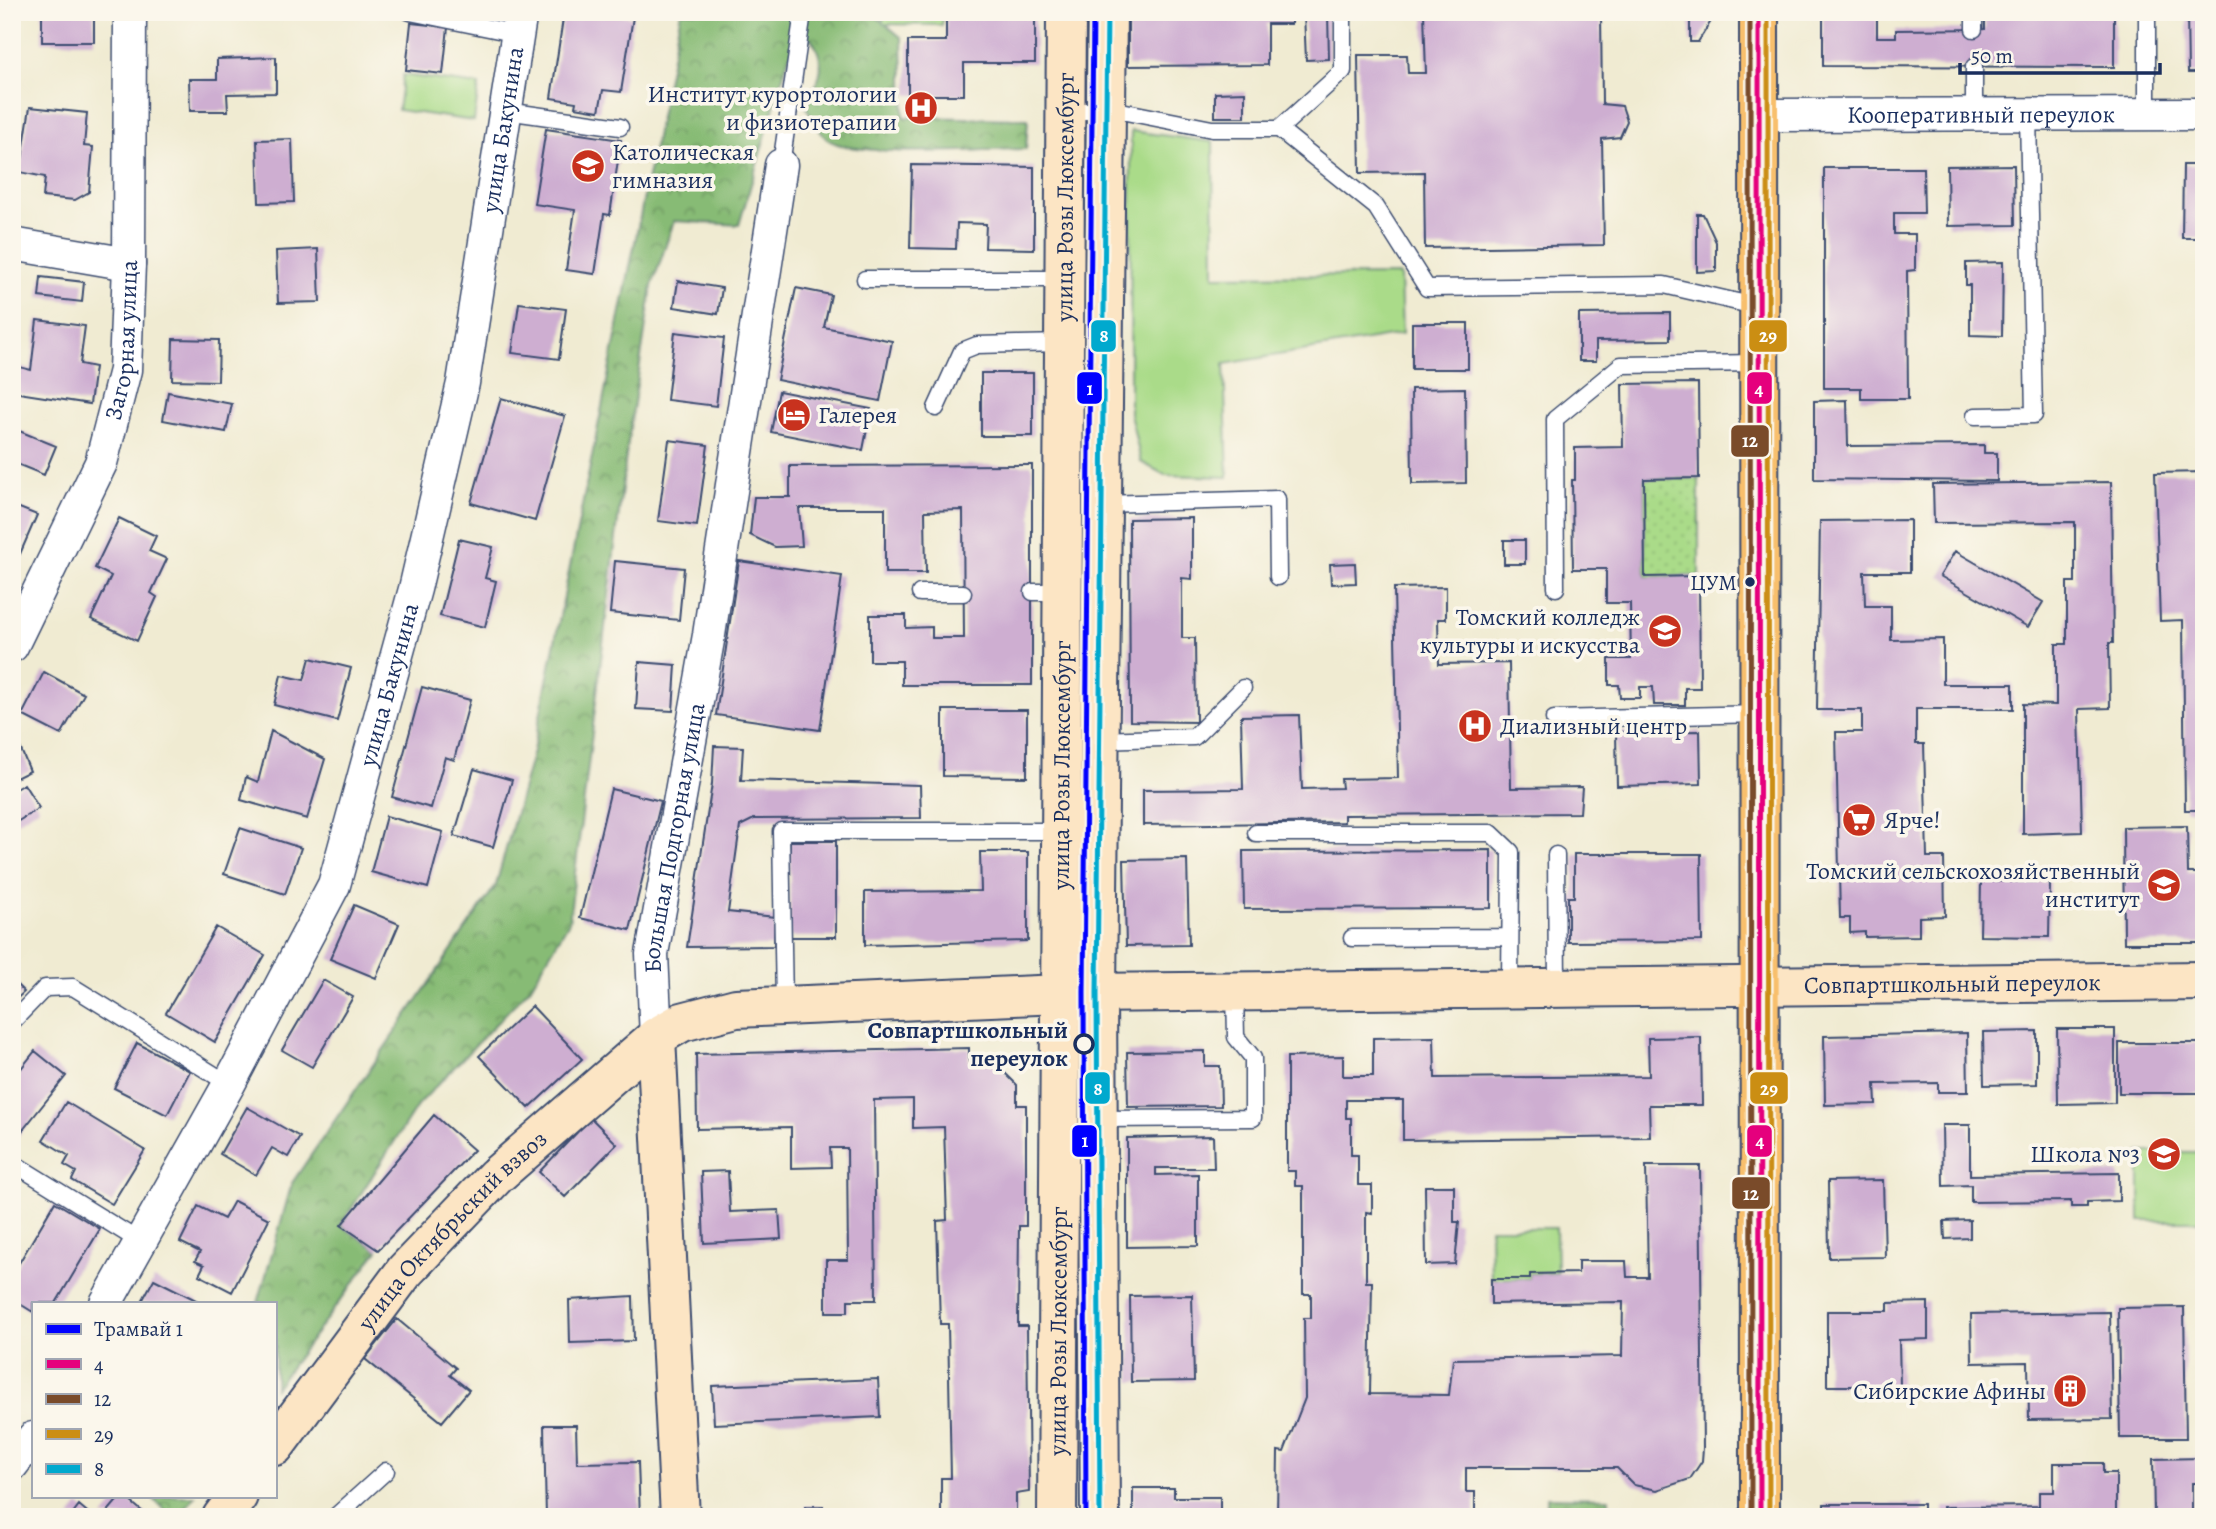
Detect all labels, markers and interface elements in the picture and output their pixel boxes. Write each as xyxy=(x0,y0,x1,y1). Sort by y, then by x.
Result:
scale bar xyxy=(1960,32,2160,76)
text: 50 m xyxy=(1971,42,2013,70)
street label: улица Бакунина xyxy=(474,44,531,216)
street label: улица Розы Люксембург xyxy=(1048,72,1082,323)
place label: Институт курортологии и физиотерапии xyxy=(647,78,897,138)
hospital icon: Институт курортологии и физиотерапии xyxy=(902,89,940,127)
street label: Кооперативный переулок xyxy=(1847,98,2115,131)
place label: Католическая гимназия xyxy=(612,136,754,196)
school or university icon: Католическая гимназия xyxy=(569,147,607,185)
street label: Загорная улица xyxy=(97,259,145,424)
line badge: 8 xyxy=(1090,319,1117,353)
line badge: 29 xyxy=(1748,319,1788,353)
text: 8 xyxy=(1099,323,1109,349)
text: 29 xyxy=(1759,323,1777,349)
line badge: 1 xyxy=(1076,371,1103,405)
line badge: 4 xyxy=(1746,371,1773,405)
text: 1 xyxy=(1087,376,1094,402)
text: 4 xyxy=(1755,376,1764,402)
hotel icon: Галерея xyxy=(775,396,813,434)
place label: Галерея xyxy=(818,399,897,431)
line badge: 12 xyxy=(1730,424,1770,458)
text: 12 xyxy=(1742,428,1758,454)
place label: ЦУМ xyxy=(1690,568,1737,598)
marker: ЦУМ xyxy=(1743,575,1757,589)
street label: улица Бакунина xyxy=(351,599,426,771)
place label: Томский колледж культуры и искусства xyxy=(1420,601,1640,661)
school or university icon: Томский колледж культуры и искусства xyxy=(1646,612,1684,650)
street label: улица Розы Люксембург xyxy=(1045,640,1078,891)
street label: Большая Подгорная улица xyxy=(635,700,713,974)
hospital icon: Диализный центр xyxy=(1456,707,1494,745)
place label: Диализный центр xyxy=(1500,710,1687,742)
supermarket icon: Ярче! xyxy=(1840,801,1878,839)
place label: Ярче! xyxy=(1884,804,1941,836)
place label: Томский сельскохозяйственный институт xyxy=(1806,855,2140,915)
school or university icon: Томский сельскохозяйственный институт xyxy=(2145,866,2183,904)
street label: Совпартшкольный переулок xyxy=(1804,966,2101,1001)
place label: Совпартшкольный переулок xyxy=(867,1014,1068,1074)
marker: Совпартшкольный переулок xyxy=(1074,1034,1094,1054)
line badge: 8 xyxy=(1084,1071,1111,1105)
line badge: 29 xyxy=(1749,1071,1789,1105)
text: 8 xyxy=(1093,1076,1103,1102)
text: 29 xyxy=(1760,1076,1778,1102)
street label: улица Октябрьский взвоз xyxy=(350,1123,554,1338)
line badge: 1 xyxy=(1071,1124,1098,1158)
line badge: 4 xyxy=(1746,1124,1773,1158)
text: 1 xyxy=(1082,1128,1089,1154)
text: 4 xyxy=(1756,1128,1765,1154)
school or university icon: Школа №3 xyxy=(2145,1135,2183,1173)
place label: Школа №3 xyxy=(2030,1138,2140,1170)
line badge: 12 xyxy=(1731,1176,1771,1210)
text: 12 xyxy=(1743,1181,1759,1207)
street label: улица Розы Люксембург xyxy=(1041,1206,1075,1457)
legend xyxy=(32,1302,276,1498)
text: Трамвай 1 xyxy=(94,1315,183,1343)
text: 4 xyxy=(94,1351,104,1379)
building icon: Сибирские Афины xyxy=(2051,1372,2089,1410)
place label: Сибирские Афины xyxy=(1853,1375,2046,1407)
text: 12 xyxy=(94,1385,111,1413)
text: 29 xyxy=(94,1421,114,1449)
text: 8 xyxy=(94,1455,104,1483)

